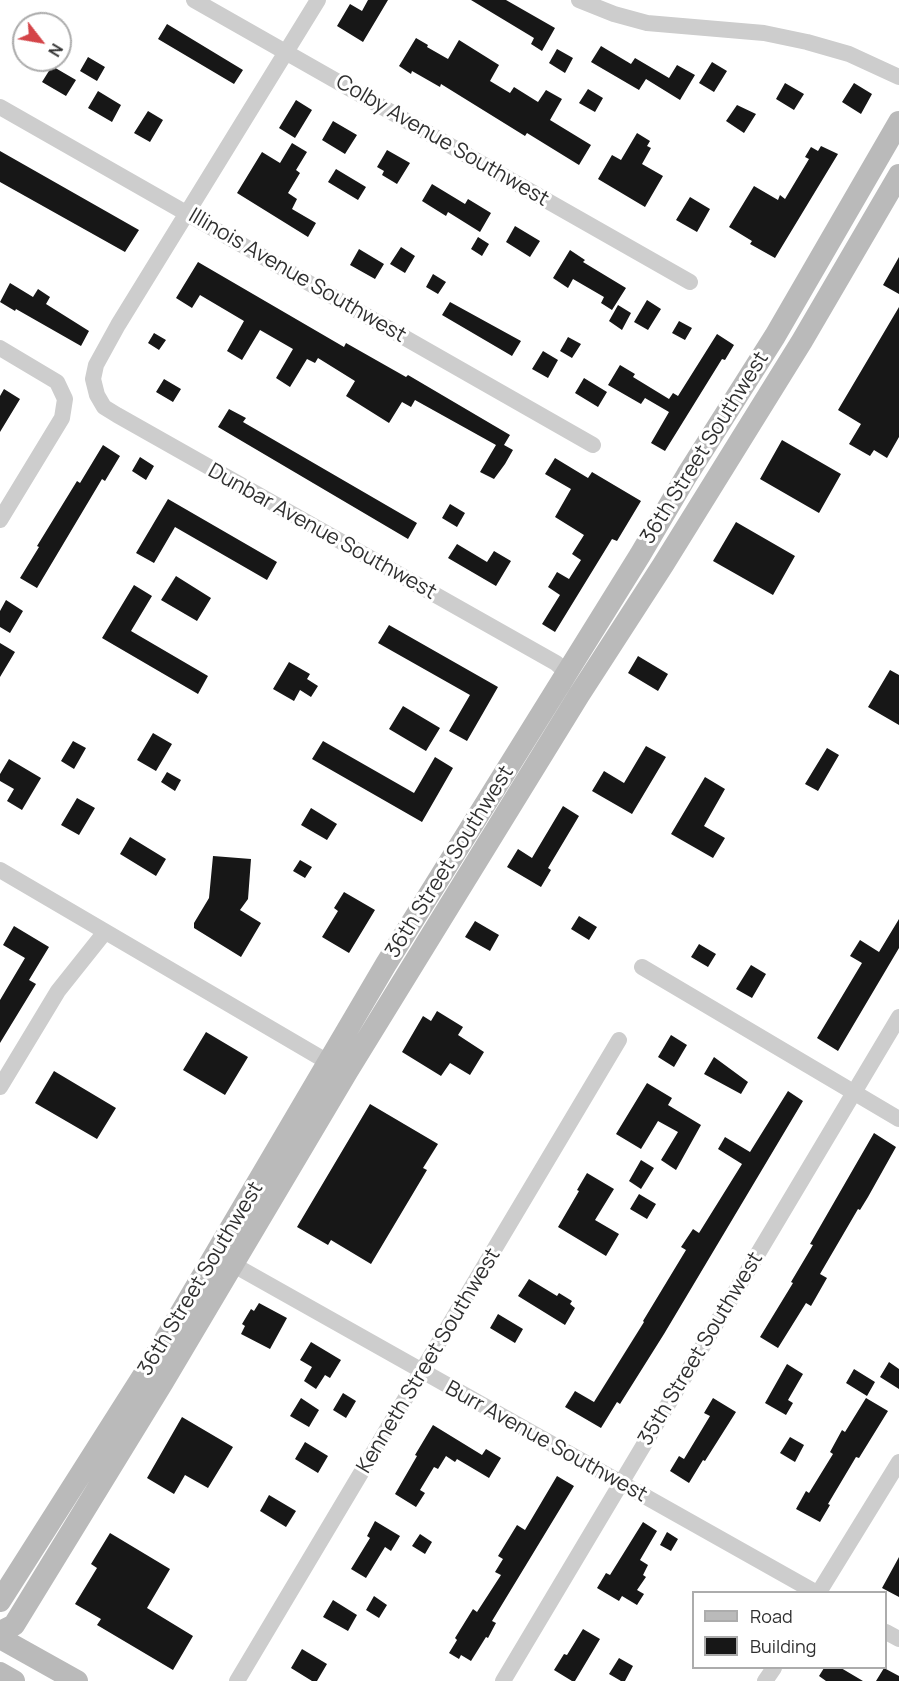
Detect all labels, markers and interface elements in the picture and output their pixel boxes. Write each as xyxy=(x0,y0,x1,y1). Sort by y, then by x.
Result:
north arrow xyxy=(12,12,72,72)
text: N xyxy=(43,40,68,61)
street label: Colby Avenue Southwest xyxy=(331,70,553,212)
street label: Illinois Avenue Southwest xyxy=(184,203,410,349)
street label: 36th Street Southwest xyxy=(636,347,774,549)
street label: Dunbar Avenue Southwest xyxy=(203,459,441,605)
street label: 36th Street Southwest xyxy=(381,761,519,963)
street label: 36th Street Southwest xyxy=(133,1177,269,1381)
street label: Kenneth Street Southwest xyxy=(352,1244,506,1478)
street label: 35th Street Southwest xyxy=(633,1248,769,1450)
street label: Burr Avenue Southwest xyxy=(441,1376,651,1508)
legend xyxy=(692,1591,887,1669)
text: Road xyxy=(750,1604,793,1628)
text: Building xyxy=(750,1634,816,1658)

